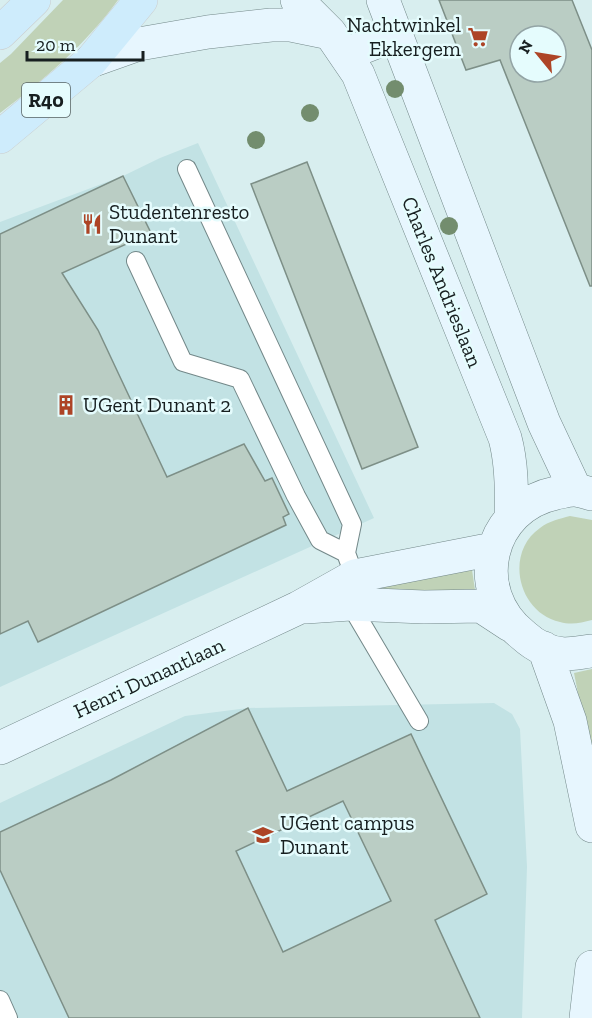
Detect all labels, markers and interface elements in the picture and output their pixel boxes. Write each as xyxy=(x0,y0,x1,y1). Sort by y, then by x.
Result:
place label: Nachtwinkel Ekkergem xyxy=(347,12,461,61)
scale bar xyxy=(27,24,142,62)
north arrow xyxy=(508,24,568,84)
supermarket icon: Nachtwinkel Ekkergem xyxy=(466,25,490,49)
text: 20 m xyxy=(36,34,76,56)
text: N xyxy=(514,37,537,57)
road number: R40 xyxy=(22,83,70,117)
street label: Charles Andrieslaan xyxy=(397,193,488,371)
place label: Studentenresto Dunant xyxy=(109,199,249,248)
restaurant icon: Studentenresto Dunant xyxy=(80,212,104,236)
place label: UGent Dunant 2 xyxy=(83,392,231,417)
building icon: UGent Dunant 2 xyxy=(54,393,78,417)
street label: Henri Dunantlaan xyxy=(70,632,228,723)
place label: UGent campus Dunant xyxy=(280,810,414,859)
school or university icon: UGent campus Dunant xyxy=(251,823,275,847)

